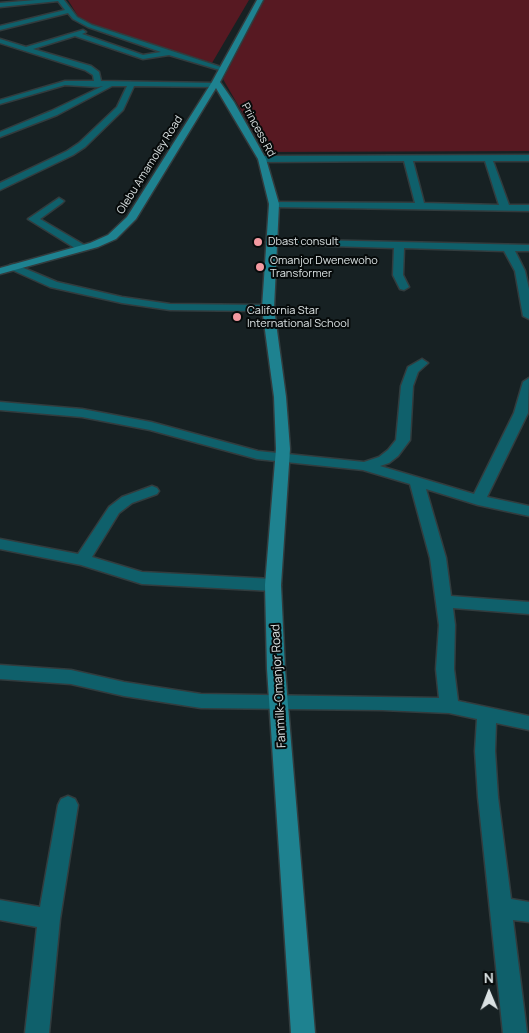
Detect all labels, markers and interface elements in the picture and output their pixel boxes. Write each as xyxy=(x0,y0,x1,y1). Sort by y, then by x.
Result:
street label: Princess Rd xyxy=(238,101,278,159)
street label: Olebu Amamoley Road xyxy=(114,113,186,217)
place label: Dbast consult xyxy=(268,235,339,249)
marker: Dbast consult xyxy=(252,236,264,248)
place label: Omanjor Dwenewoho Transformer xyxy=(270,254,378,280)
marker: Omanjor Dwenewoho Transformer xyxy=(254,261,266,273)
place label: California Star International School xyxy=(247,304,349,330)
marker: California Star International School xyxy=(231,311,243,323)
street label: Fanmilk-Omanjor Road xyxy=(269,624,289,748)
north arrow xyxy=(464,968,514,1018)
text: N xyxy=(484,968,494,987)

